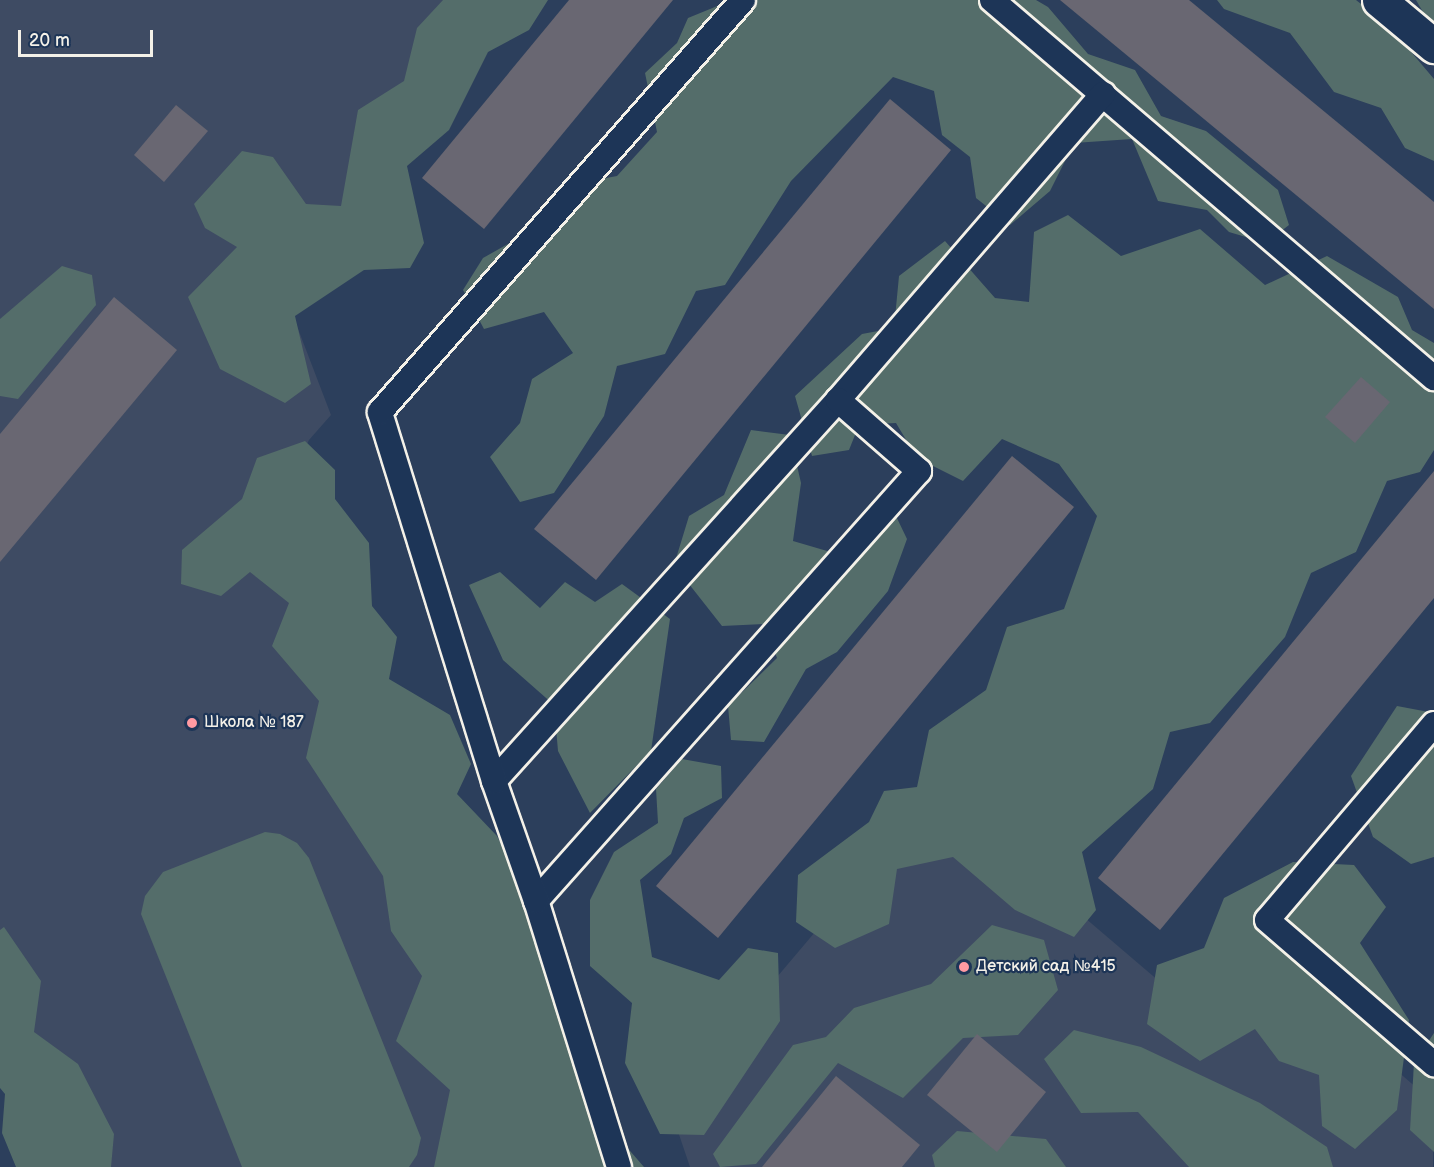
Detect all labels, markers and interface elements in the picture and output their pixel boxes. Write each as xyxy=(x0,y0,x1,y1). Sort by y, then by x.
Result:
scale bar xyxy=(21,18,156,56)
text: 20 m xyxy=(29,30,70,51)
place label: Школа № 187 xyxy=(204,713,304,733)
marker: Школа № 187 xyxy=(185,716,199,730)
place label: Детский сад №415 xyxy=(976,957,1116,977)
marker: Детский сад №415 xyxy=(957,960,971,974)

